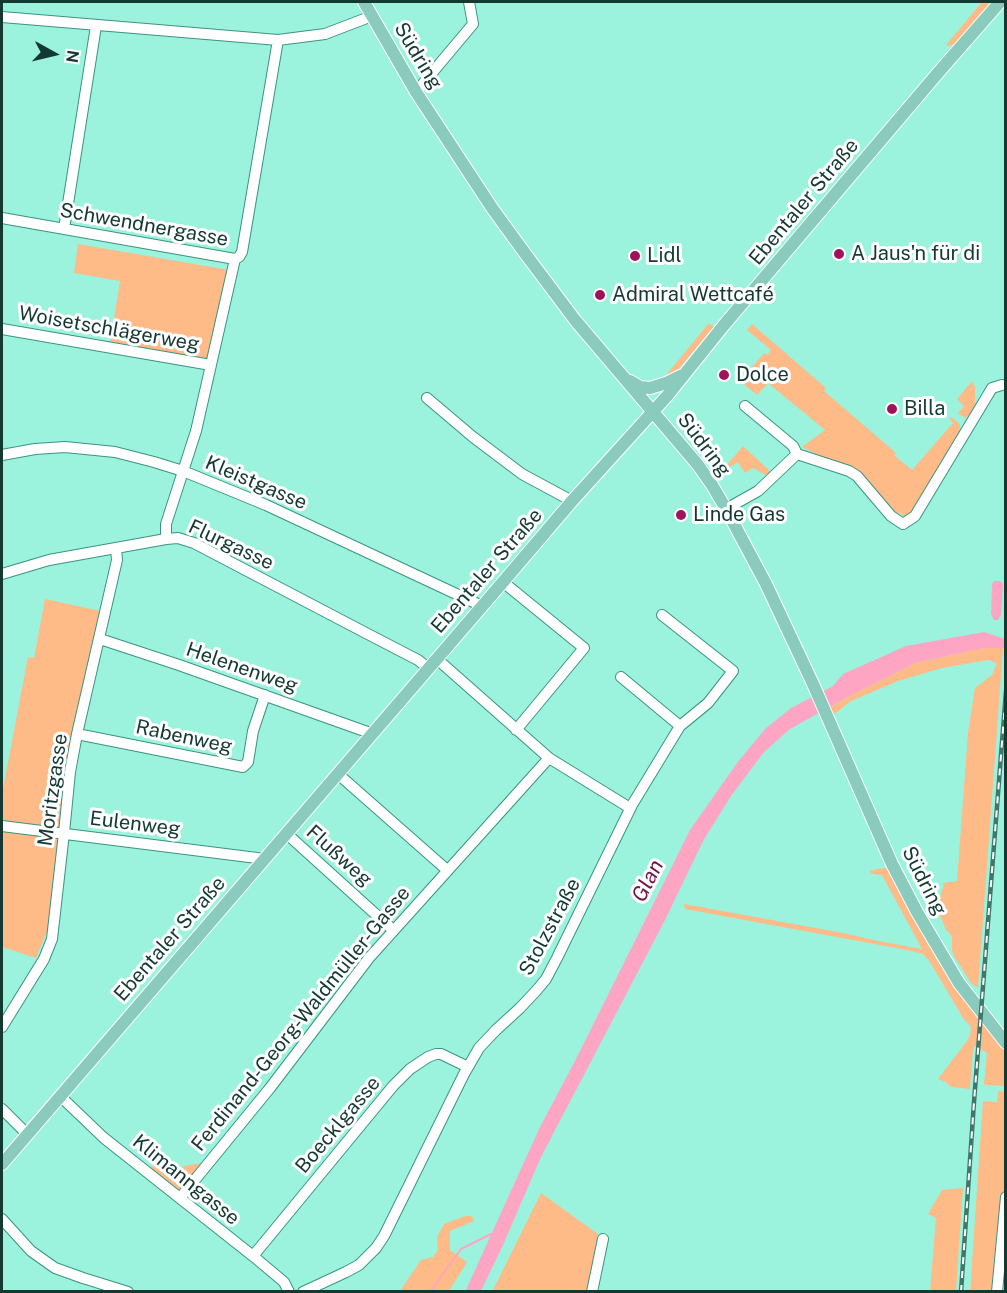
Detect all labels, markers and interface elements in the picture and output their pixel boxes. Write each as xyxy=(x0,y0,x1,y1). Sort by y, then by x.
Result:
street label: Südring xyxy=(389,18,447,94)
north arrow xyxy=(24,24,84,84)
text: N xyxy=(62,49,83,64)
street label: Ebentaler Straße xyxy=(744,134,864,270)
street label: Schwendnergasse xyxy=(58,198,230,252)
place label: A Jaus'n für di xyxy=(851,242,980,266)
place label: Lidl xyxy=(647,244,682,268)
marker: A Jaus'n für di xyxy=(832,247,846,261)
marker: Lidl xyxy=(628,249,642,263)
place label: Admiral Wettcafé xyxy=(612,283,774,307)
marker: Admiral Wettcafé xyxy=(593,288,607,302)
street label: Woisetschlägerweg xyxy=(17,301,201,357)
place label: Dolce xyxy=(736,363,789,387)
marker: Dolce xyxy=(717,368,731,382)
place label: Billa xyxy=(904,397,945,421)
marker: Billa xyxy=(885,402,899,416)
street label: Südring xyxy=(672,408,736,482)
street label: Kleistgasse xyxy=(202,451,310,515)
place label: Linde Gas xyxy=(693,503,785,527)
street label: Ebentaler Straße xyxy=(426,504,548,638)
marker: Linde Gas xyxy=(674,508,688,522)
street label: Flurgasse xyxy=(184,515,278,575)
street label: Helenenweg xyxy=(183,638,301,698)
street label: Rabenweg xyxy=(134,715,234,759)
street label: Moritzgasse xyxy=(33,732,73,848)
street label: Eulenweg xyxy=(88,807,182,841)
street label: Flußweg xyxy=(301,820,377,892)
street label: Südring xyxy=(897,843,951,919)
water label: Glan xyxy=(627,856,669,906)
street label: Ebentaler Straße xyxy=(109,872,231,1006)
street label: Stolzstraße xyxy=(514,874,586,980)
street label: Ferdinand-Georg-Waldmüller-Gasse xyxy=(187,882,415,1156)
street label: Boecklgasse xyxy=(291,1072,385,1178)
street label: Klimanngasse xyxy=(128,1130,244,1230)

